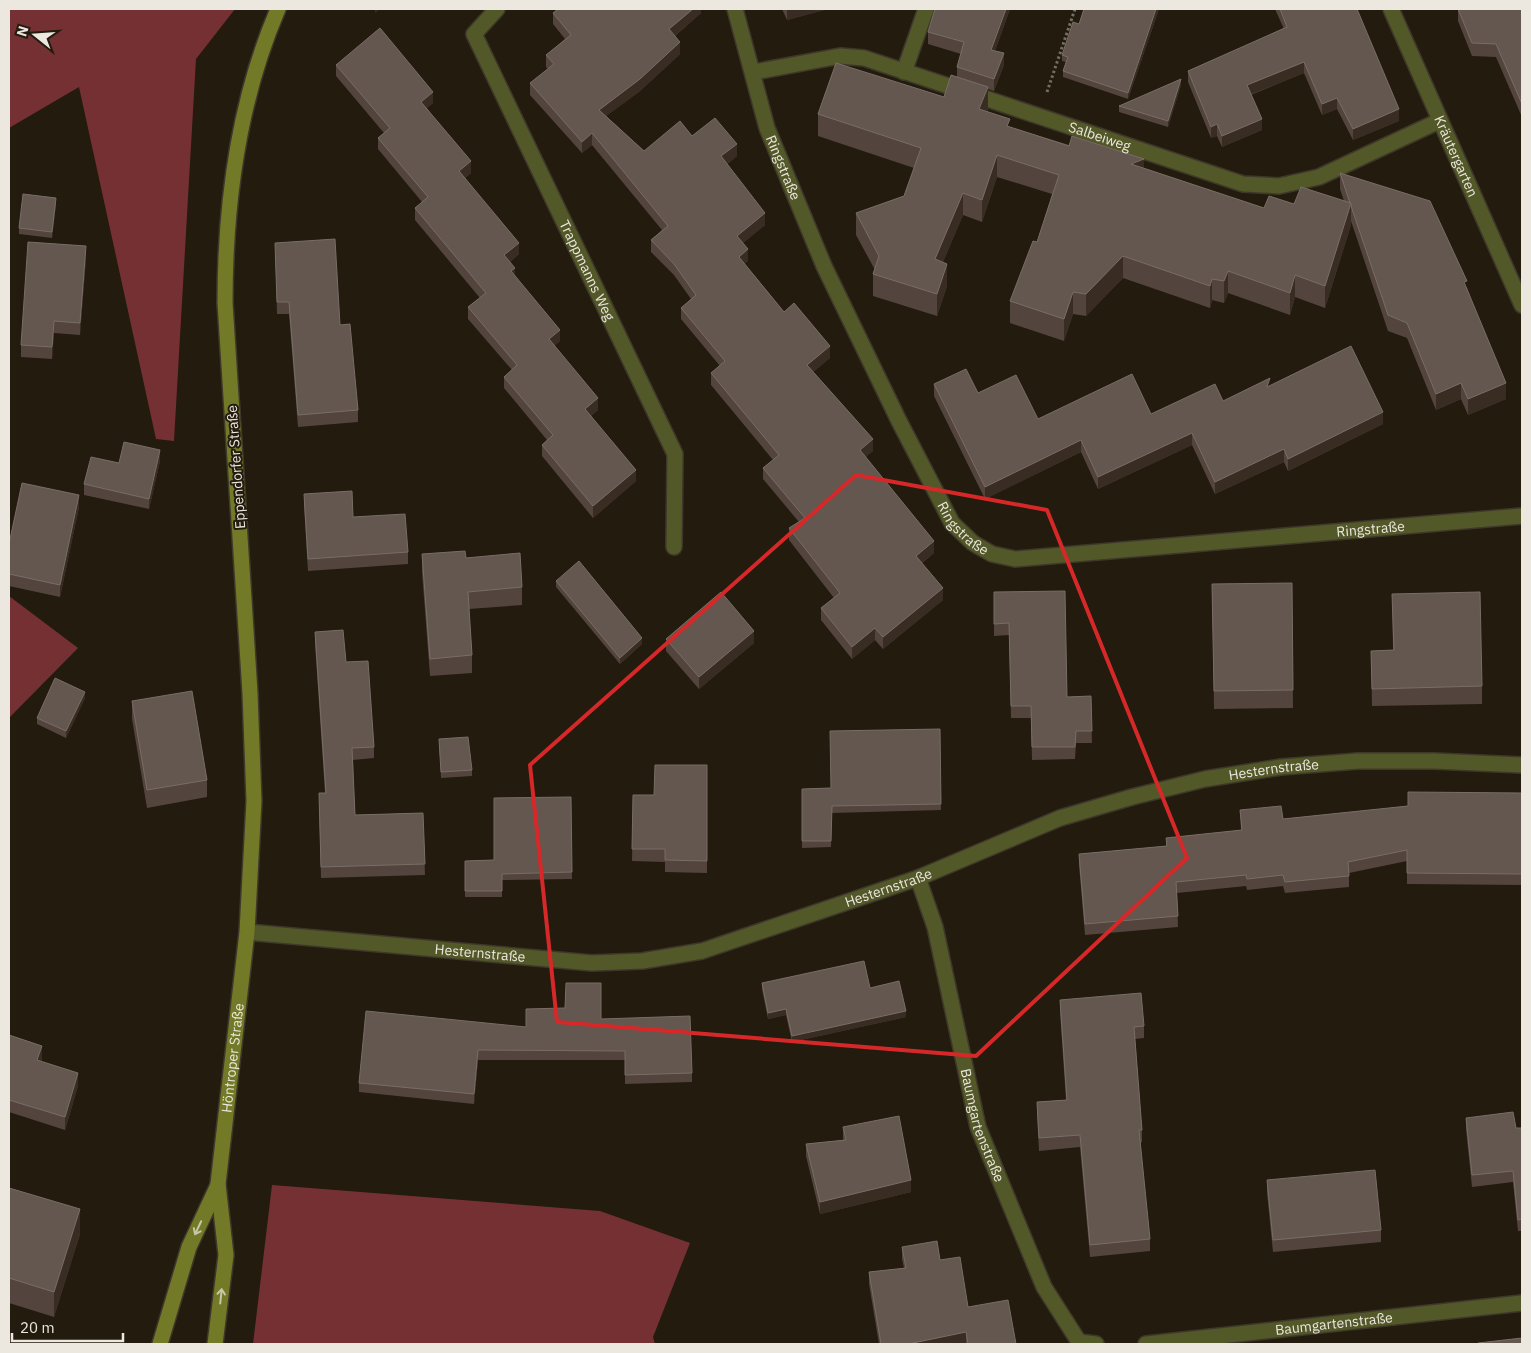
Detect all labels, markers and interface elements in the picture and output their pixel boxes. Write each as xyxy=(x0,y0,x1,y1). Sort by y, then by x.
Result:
north arrow xyxy=(10,10,60,60)
text: N xyxy=(12,24,33,39)
street label: Kräutergarten xyxy=(1430,113,1482,200)
street label: Salbeiweg xyxy=(1066,118,1134,155)
street label: Ringstraße xyxy=(762,132,805,203)
street label: Trappmanns Weg xyxy=(555,217,619,324)
street label: Eppendorfer Straße xyxy=(223,404,249,530)
street label: Ringstraße xyxy=(933,498,992,559)
street label: Ringstraße xyxy=(1336,517,1406,541)
street label: Hesternstraße xyxy=(1227,755,1320,784)
street label: Hesternstraße xyxy=(842,864,935,911)
street label: Hesternstraße xyxy=(434,940,526,966)
street label: Höntroper Straße xyxy=(217,1002,248,1114)
street label: Baumgartenstraße xyxy=(957,1067,1009,1185)
one-way arrow xyxy=(192,1220,202,1235)
one-way arrow xyxy=(216,1288,226,1304)
street label: Baumgartenstraße xyxy=(1274,1308,1394,1339)
scale bar xyxy=(12,1310,124,1342)
text: 20 m xyxy=(20,1318,55,1337)

